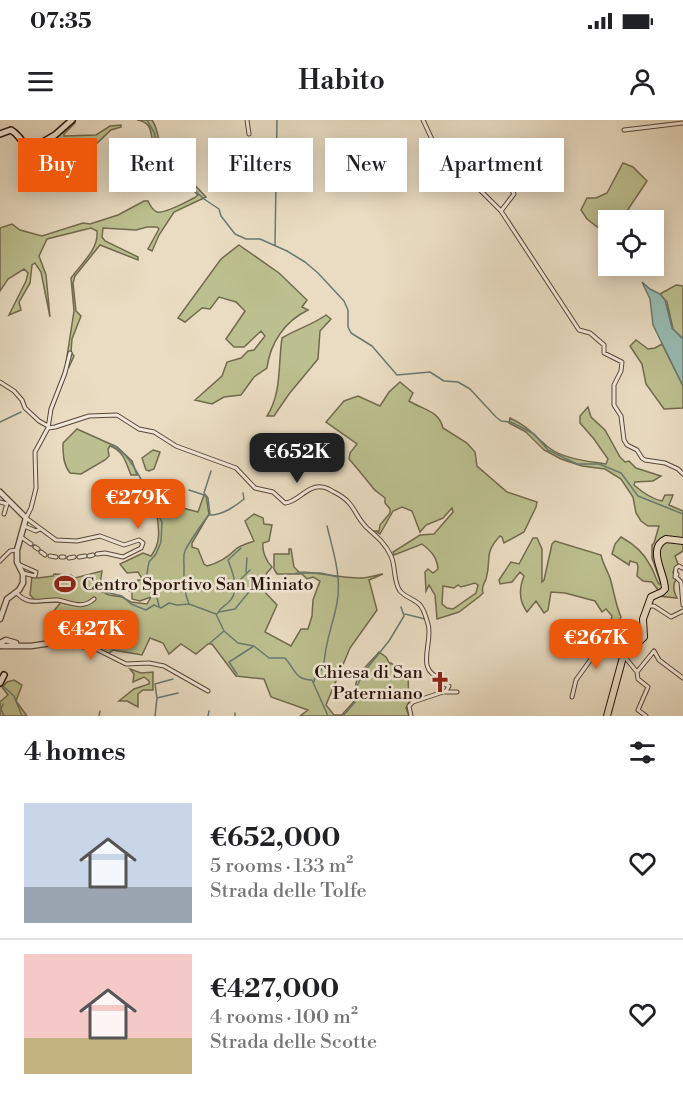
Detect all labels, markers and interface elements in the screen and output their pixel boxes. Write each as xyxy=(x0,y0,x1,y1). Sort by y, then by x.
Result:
text: 07:35 xyxy=(30,8,92,35)
text: Habito xyxy=(298,64,385,98)
icon: menu xyxy=(24,65,57,98)
icon: person xyxy=(626,65,659,98)
chip: Buy xyxy=(18,138,97,192)
chip: Rent xyxy=(109,138,196,192)
chip: Filters xyxy=(208,138,313,192)
chip: New xyxy=(325,138,407,192)
chip: Apartment xyxy=(419,138,564,192)
map controls xyxy=(598,210,664,276)
button: locate xyxy=(598,210,664,276)
pin: €652K xyxy=(255,433,339,484)
text: €652K xyxy=(264,440,330,465)
pin: €279K xyxy=(96,479,180,530)
text: €279K xyxy=(105,486,171,511)
sports icon: Centro Sportivo San Miniato xyxy=(53,572,77,596)
place label: Centro Sportivo San Miniato xyxy=(82,573,314,596)
pin: €427K xyxy=(49,610,133,661)
text: €427K xyxy=(58,617,124,642)
pin: €267K xyxy=(554,619,638,670)
text: €267K xyxy=(563,626,629,651)
place label: Chiesa di San Paterniano xyxy=(314,661,423,705)
church icon: Chiesa di San Paterniano xyxy=(428,670,452,694)
text: 4 homes xyxy=(24,736,126,768)
icon: filters xyxy=(626,736,659,769)
text: €652,000 xyxy=(210,822,340,854)
icon: home xyxy=(72,827,144,899)
icon: heart xyxy=(626,847,659,880)
text: 5 rooms · 133 m² xyxy=(210,854,353,879)
text: Strada delle Tolfe xyxy=(210,879,367,904)
text: €427,000 xyxy=(210,973,339,1005)
icon: home xyxy=(72,978,144,1050)
icon: heart xyxy=(626,998,659,1031)
text: 4 rooms · 100 m² xyxy=(210,1005,358,1030)
text: Strada delle Scotte xyxy=(210,1030,377,1055)

